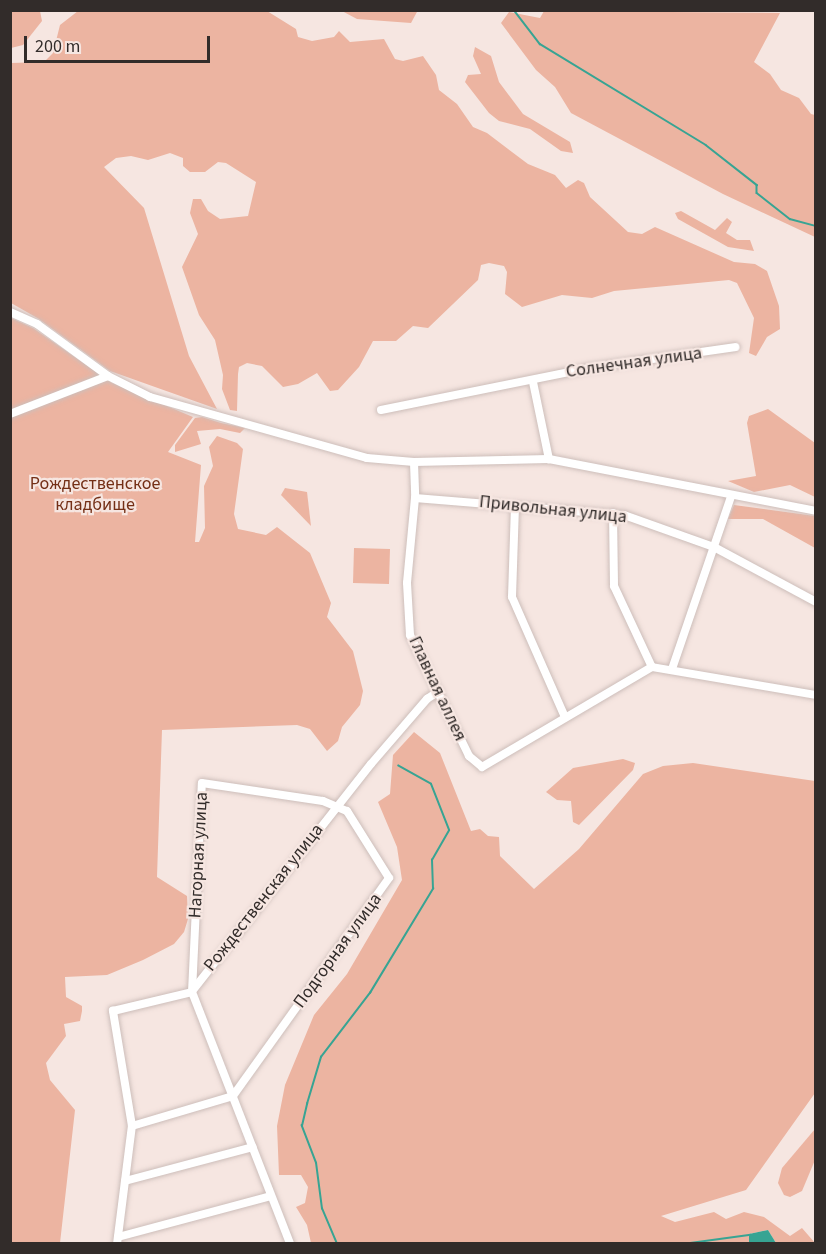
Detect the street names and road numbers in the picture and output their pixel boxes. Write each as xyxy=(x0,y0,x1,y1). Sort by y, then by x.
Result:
street label: Солнечная улица xyxy=(565,343,703,383)
street label: Привольная улица xyxy=(478,492,628,528)
street label: Главная аллея xyxy=(403,633,471,745)
street label: Нагорная улица xyxy=(185,791,213,919)
street label: Рождественская улица xyxy=(200,820,328,976)
street label: Подгорная улица xyxy=(289,889,387,1013)

